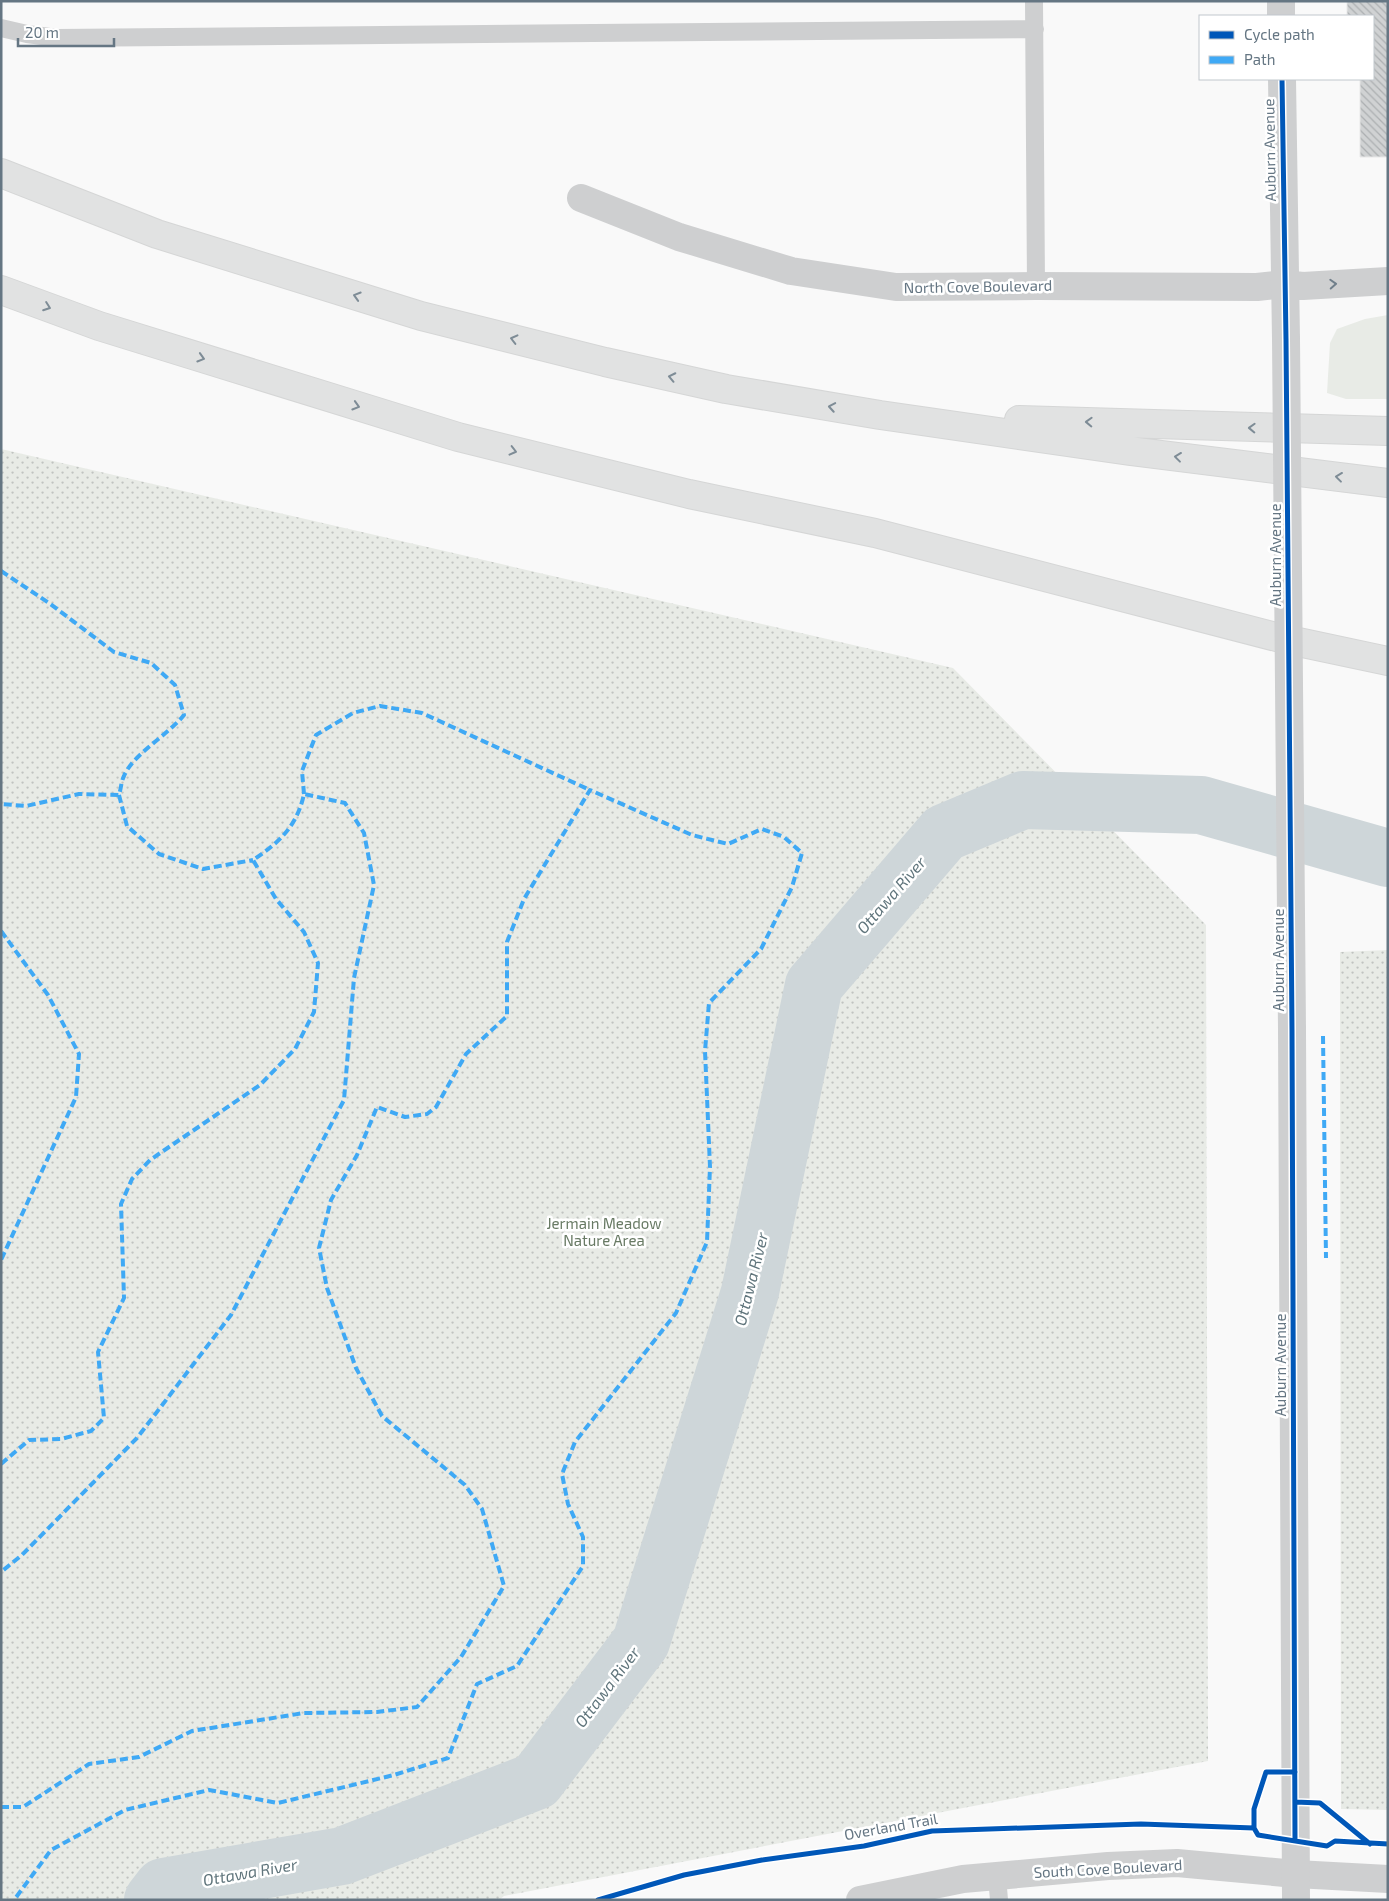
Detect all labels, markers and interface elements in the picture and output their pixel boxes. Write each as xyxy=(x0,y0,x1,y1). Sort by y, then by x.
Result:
scale bar xyxy=(18,15,114,47)
legend xyxy=(1199,15,1374,80)
text: 20 m xyxy=(25,23,59,41)
text: Cycle path xyxy=(1244,25,1315,43)
text: Path xyxy=(1244,50,1275,68)
street label: Auburn Avenue xyxy=(1259,98,1279,202)
street label: North Cove Boulevard xyxy=(904,276,1052,296)
one-way arrow xyxy=(1329,279,1337,290)
one-way arrow xyxy=(354,292,362,302)
one-way arrow xyxy=(42,301,51,311)
one-way arrow xyxy=(510,335,518,345)
one-way arrow xyxy=(197,352,205,362)
one-way arrow xyxy=(668,372,676,383)
one-way arrow xyxy=(352,400,360,410)
one-way arrow xyxy=(827,402,836,412)
one-way arrow xyxy=(1085,417,1092,427)
one-way arrow xyxy=(1247,422,1255,433)
one-way arrow xyxy=(508,445,517,456)
one-way arrow xyxy=(1174,452,1182,463)
one-way arrow xyxy=(1335,472,1343,483)
street label: Auburn Avenue xyxy=(1266,504,1284,606)
water label: Ottawa River xyxy=(852,852,930,937)
street label: Auburn Avenue xyxy=(1269,909,1287,1011)
park label: Jermain Meadow Nature Area xyxy=(546,1214,662,1249)
water label: Ottawa River xyxy=(730,1230,771,1328)
street label: Auburn Avenue xyxy=(1271,1314,1289,1416)
water label: Ottawa River xyxy=(570,1642,643,1731)
street label: Overland Trail xyxy=(843,1809,940,1843)
water label: Ottawa River xyxy=(201,1854,299,1889)
street label: South Cove Boulevard xyxy=(1033,1855,1183,1881)

